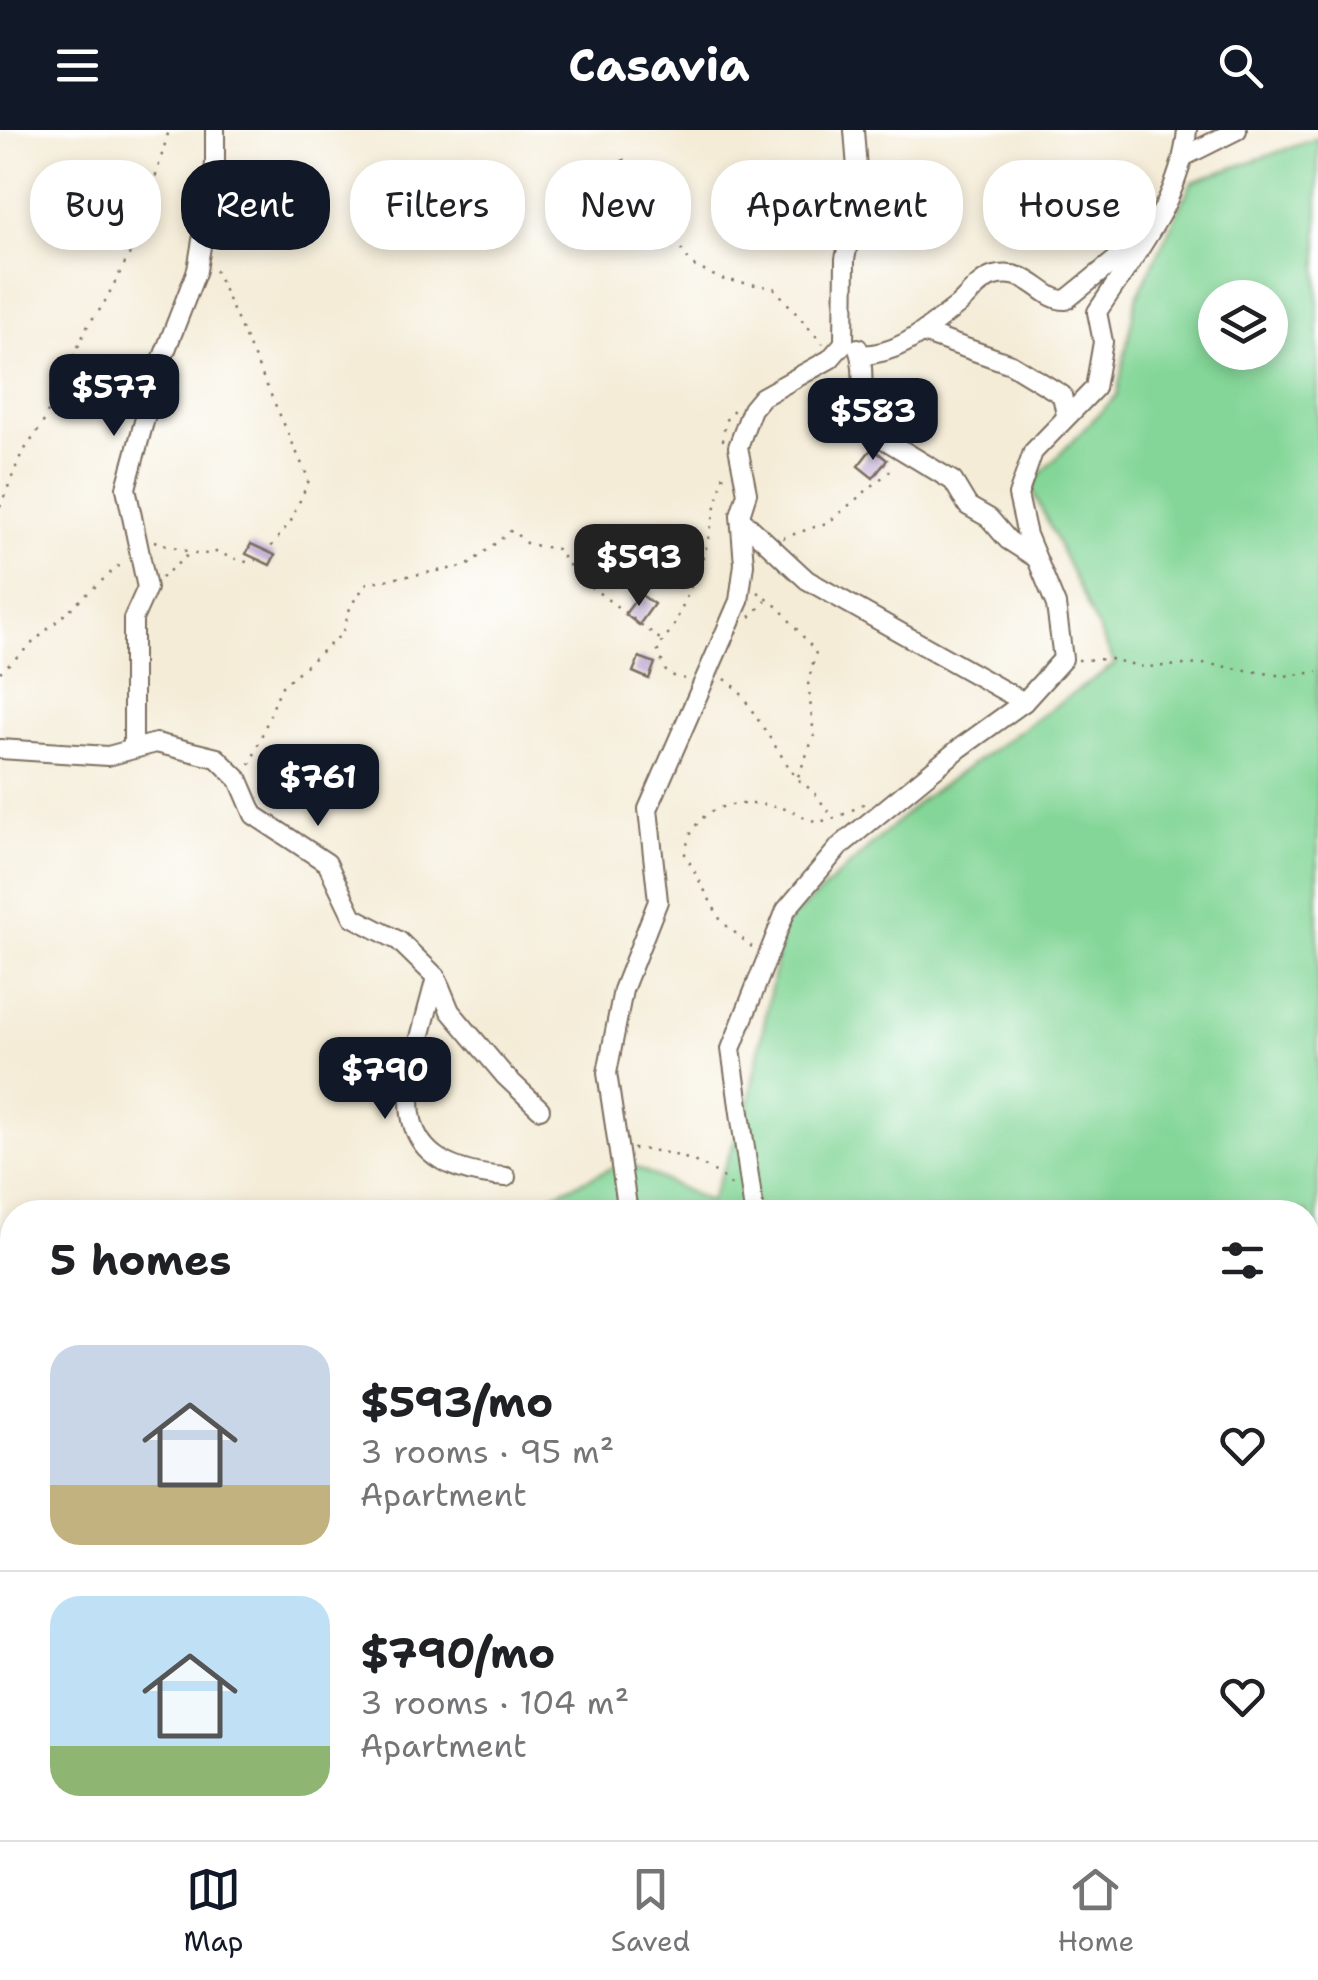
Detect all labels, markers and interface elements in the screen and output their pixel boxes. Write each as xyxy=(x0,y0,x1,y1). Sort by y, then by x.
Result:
text: Casavia xyxy=(568,35,750,95)
icon: menu xyxy=(50,38,105,93)
icon: search xyxy=(1213,38,1268,93)
chip: Buy xyxy=(30,160,161,250)
chip: Rent xyxy=(181,160,330,250)
chip: Filters xyxy=(350,160,525,250)
chip: New xyxy=(545,160,691,250)
chip: Apartment xyxy=(711,160,963,250)
chip: House xyxy=(983,160,1156,250)
map controls xyxy=(1198,280,1288,370)
button: layers xyxy=(1198,280,1288,370)
pin: $577 xyxy=(55,354,173,439)
text: $577 xyxy=(71,365,157,408)
pin: $583 xyxy=(814,378,932,463)
text: $583 xyxy=(830,389,916,432)
pin: $593 xyxy=(580,524,698,609)
text: $593 xyxy=(596,535,682,578)
pin: $761 xyxy=(259,744,377,829)
text: $761 xyxy=(279,755,357,798)
pin: $790 xyxy=(326,1037,444,1122)
text: $790 xyxy=(341,1048,429,1091)
text: 5 homes xyxy=(50,1232,231,1288)
icon: filters xyxy=(1215,1233,1270,1288)
text: $593/mo xyxy=(360,1374,553,1430)
icon: home xyxy=(130,1385,250,1505)
icon: heart xyxy=(1215,1418,1270,1473)
text: 3 rooms · 95 m² xyxy=(360,1430,614,1473)
text: Apartment xyxy=(360,1473,527,1516)
text: $790/mo xyxy=(360,1625,555,1681)
icon: home xyxy=(130,1636,250,1756)
icon: heart xyxy=(1215,1669,1270,1724)
text: 3 rooms · 104 m² xyxy=(360,1681,629,1724)
text: Apartment xyxy=(360,1724,527,1767)
tab: Map xyxy=(184,1862,244,1960)
tab: Saved xyxy=(611,1862,690,1960)
tab: Home xyxy=(1057,1862,1134,1960)

